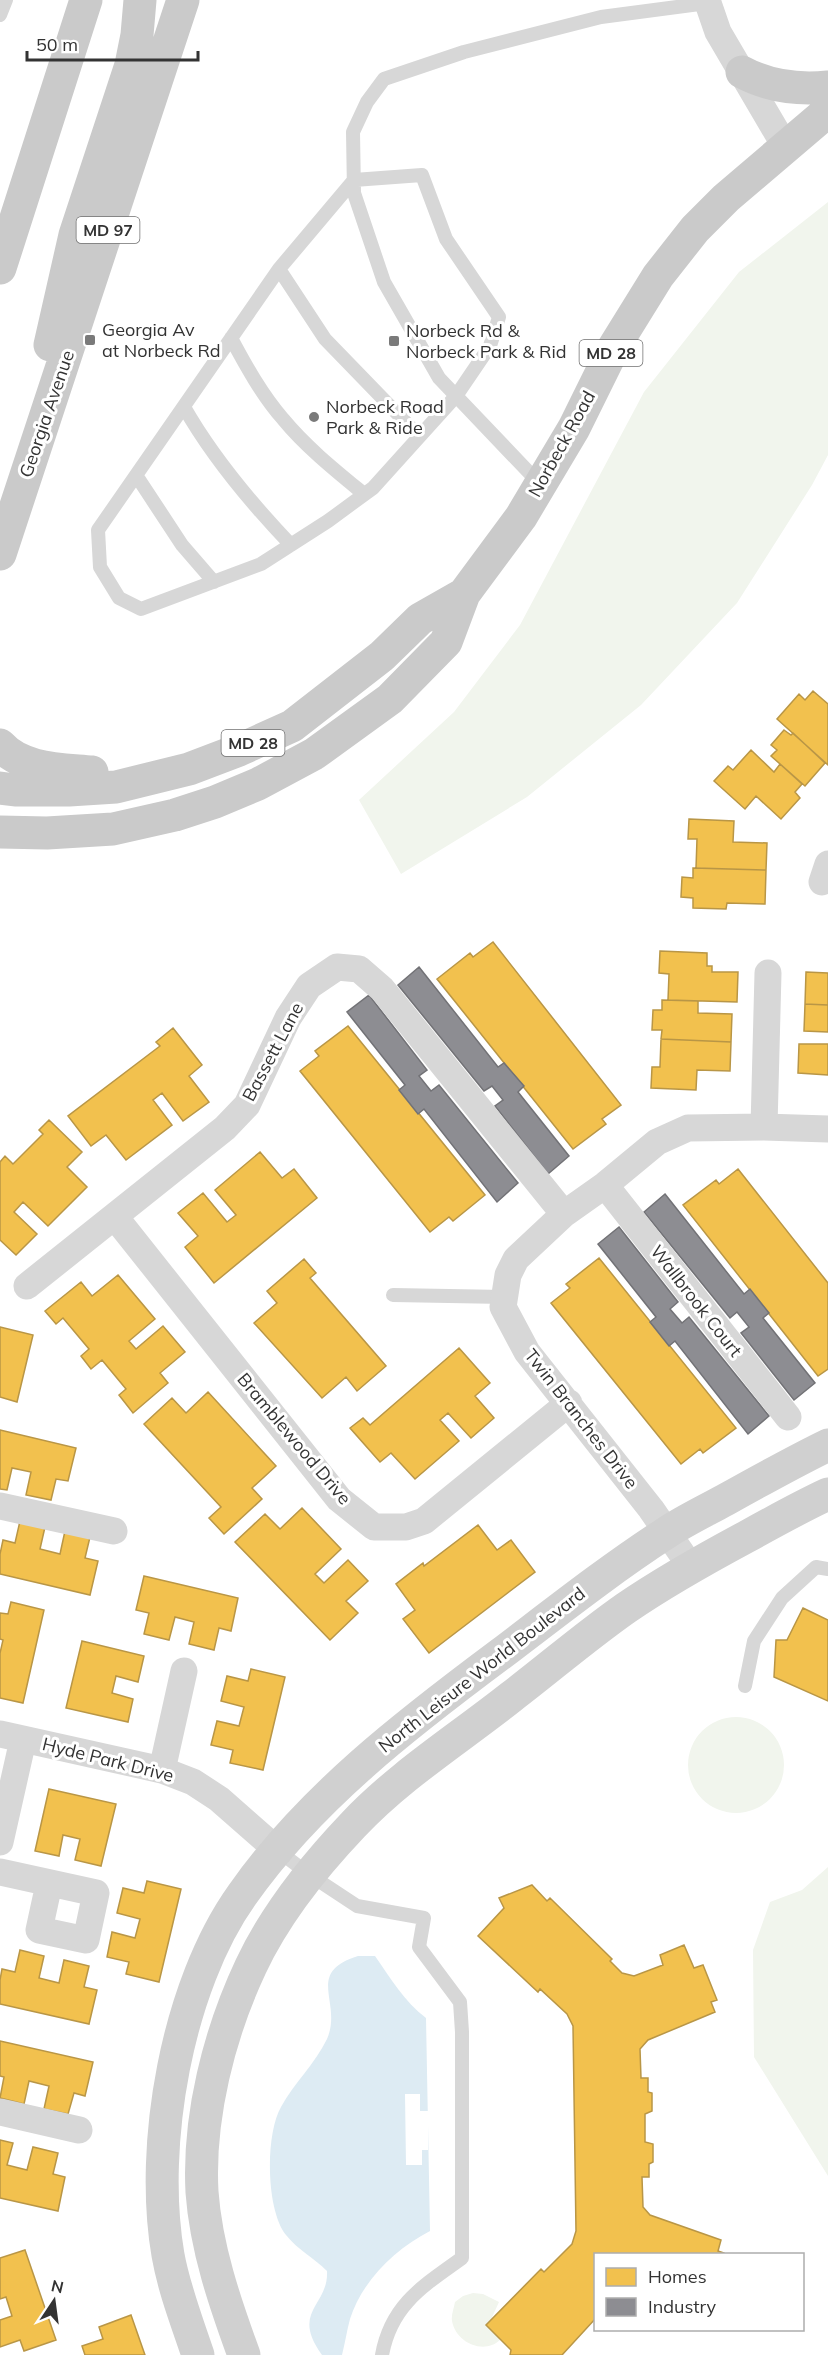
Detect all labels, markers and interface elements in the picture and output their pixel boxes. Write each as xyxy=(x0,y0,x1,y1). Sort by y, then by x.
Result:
scale bar xyxy=(27,24,198,62)
text: 50 m xyxy=(36,33,78,56)
road number: MD 97 xyxy=(76,217,140,243)
place label: Georgia Av at Norbeck Rd xyxy=(102,318,221,362)
place label: Norbeck Rd & Norbeck Park & Rid xyxy=(406,319,567,363)
marker: Georgia Av at Norbeck Rd xyxy=(83,333,97,347)
marker: Norbeck Rd & Norbeck Park & Rid xyxy=(387,334,401,348)
road number: MD 28 xyxy=(580,340,642,366)
street label: Georgia Avenue xyxy=(14,347,79,480)
street label: Norbeck Road xyxy=(523,387,600,501)
place label: Norbeck Road Park & Ride xyxy=(326,395,444,439)
marker: Norbeck Road Park & Ride xyxy=(307,410,321,424)
road number: MD 28 xyxy=(222,730,284,756)
street label: Bassett Lane xyxy=(237,998,308,1105)
street label: Wallbrook Court xyxy=(646,1240,747,1361)
street label: Twin Branches Drive xyxy=(520,1344,643,1493)
street label: Bramblewood Drive xyxy=(233,1368,356,1509)
street label: North Leisure World Boulevard xyxy=(374,1582,590,1758)
street label: Hyde Park Drive xyxy=(40,1732,176,1787)
legend xyxy=(594,2253,804,2331)
text: Homes xyxy=(648,2265,707,2288)
north arrow xyxy=(24,2271,84,2331)
text: N xyxy=(49,2275,66,2297)
text: Industry xyxy=(648,2295,717,2318)

